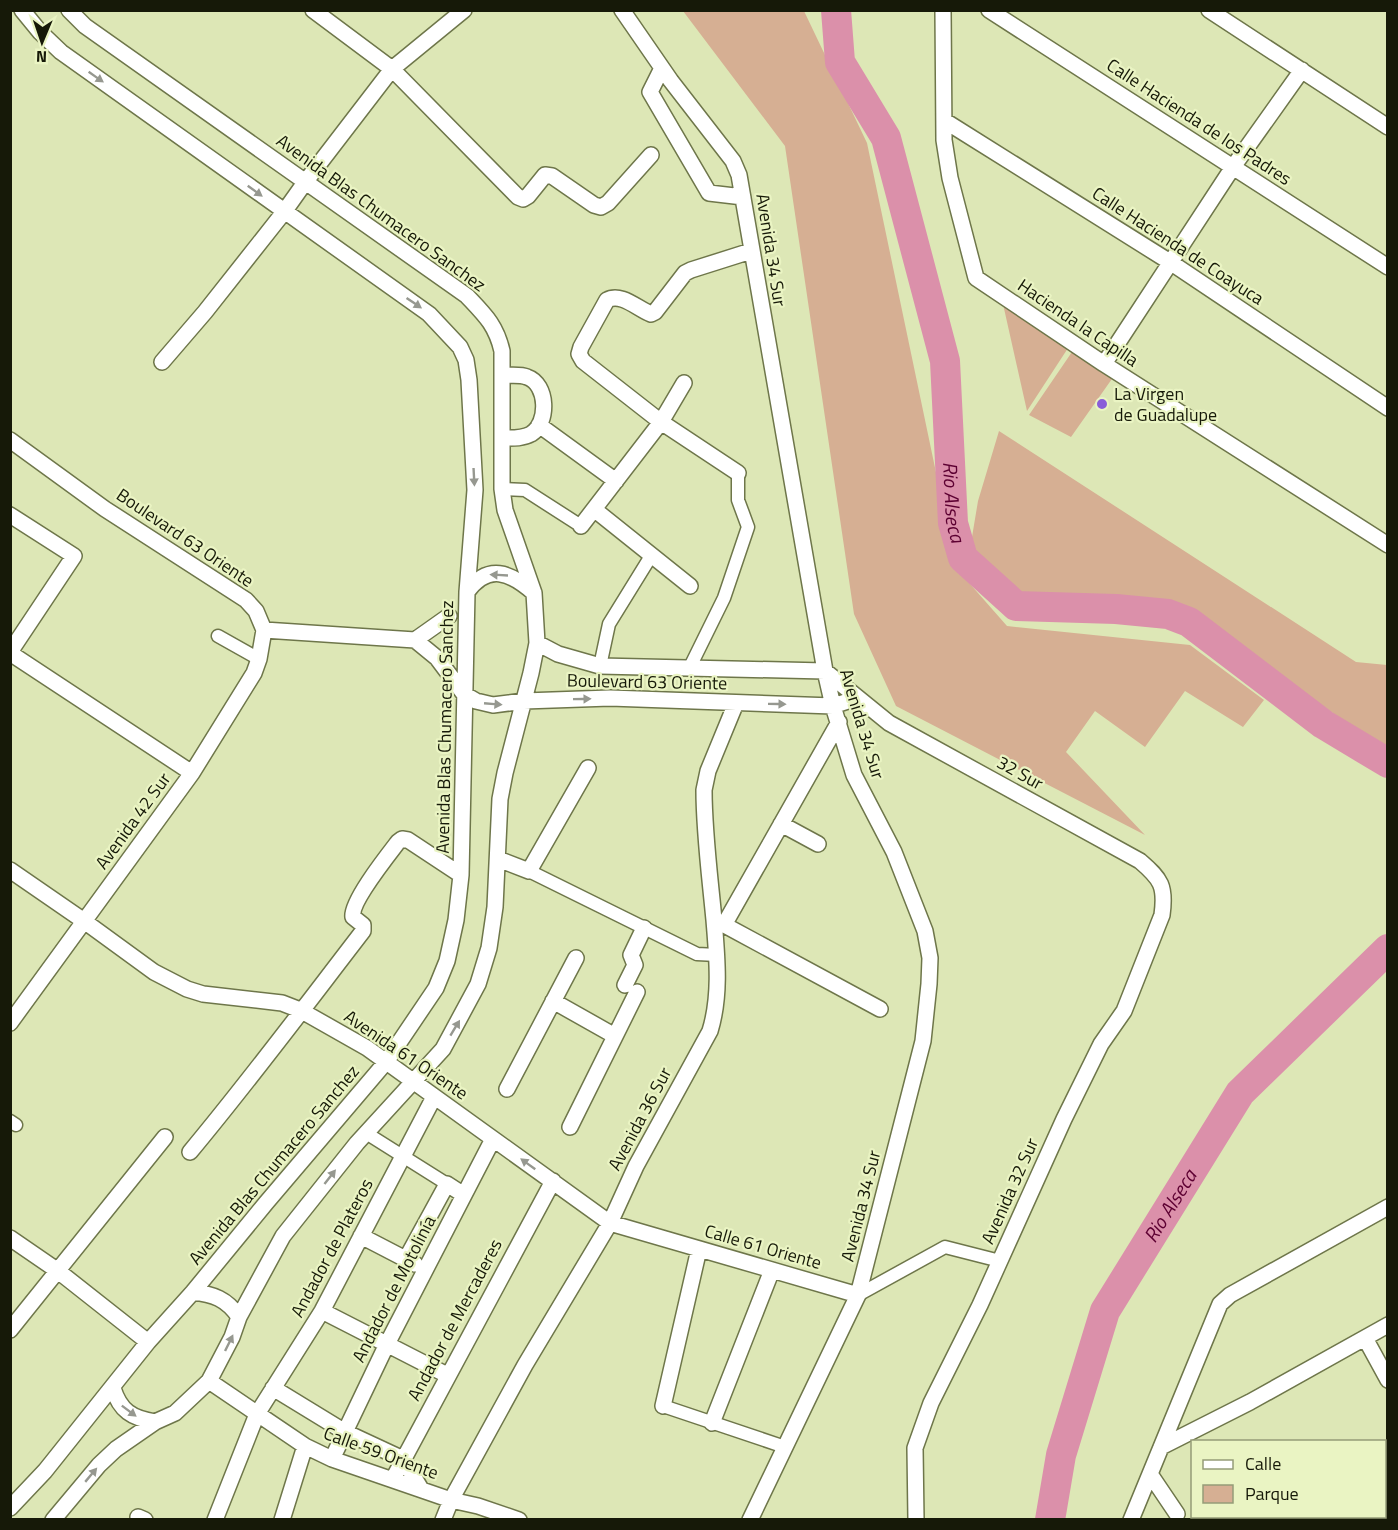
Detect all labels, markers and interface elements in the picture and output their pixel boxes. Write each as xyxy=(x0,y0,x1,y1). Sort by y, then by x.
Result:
north arrow xyxy=(12,12,72,72)
text: N xyxy=(36,45,47,69)
street label: Calle Hacienda de los Padres xyxy=(1102,52,1297,192)
one-way arrow xyxy=(89,71,104,83)
street label: Avenida Blas Chumacero Sanchez xyxy=(271,127,492,298)
street label: Calle Hacienda de Coayuca xyxy=(1087,180,1270,311)
one-way arrow xyxy=(246,185,262,197)
street label: Avenida 34 Sur xyxy=(749,192,794,308)
street label: Hacienda la Capilla xyxy=(1012,272,1144,373)
one-way arrow xyxy=(406,297,422,308)
place label: La Virgen de Guadalupe xyxy=(1114,380,1217,428)
marker: La Virgen de Guadalupe xyxy=(1095,397,1109,411)
water label: Rio Alseca xyxy=(935,461,974,547)
one-way arrow xyxy=(470,467,479,486)
street label: Boulevard 63 Oriente xyxy=(111,482,259,594)
one-way arrow xyxy=(490,571,509,580)
street label: Avenida Blas Chumacero Sanchez xyxy=(429,600,460,854)
street label: Avenida 34 Sur xyxy=(833,666,892,782)
street label: Boulevard 63 Oriente xyxy=(567,667,728,696)
one-way arrow xyxy=(573,694,592,704)
one-way arrow xyxy=(483,699,502,709)
one-way arrow xyxy=(767,699,786,709)
street label: 32 Sur xyxy=(992,749,1049,796)
street label: Avenida 42 Sur xyxy=(88,767,177,875)
street label: Avenida 61 Oriente xyxy=(339,1003,474,1106)
one-way arrow xyxy=(450,1019,460,1036)
street label: Avenida Blas Chumacero Sanchez xyxy=(182,1059,365,1270)
street label: Avenida 36 Sur xyxy=(601,1062,678,1175)
street label: Avenida 32 Sur xyxy=(974,1133,1045,1248)
street label: Avenida 34 Sur xyxy=(834,1147,887,1264)
one-way arrow xyxy=(520,1159,536,1170)
water label: Rio Alseca xyxy=(1135,1162,1205,1248)
one-way arrow xyxy=(323,1170,335,1185)
street label: Andador de Plateros xyxy=(284,1173,380,1322)
street label: Andador de Motolinía xyxy=(345,1211,442,1367)
street label: Calle 61 Oriente xyxy=(702,1217,825,1276)
street label: Andador de Mercaderes xyxy=(400,1234,509,1406)
one-way arrow xyxy=(224,1334,234,1351)
one-way arrow xyxy=(121,1405,137,1417)
street label: Calle 59 Oriente xyxy=(320,1419,442,1486)
legend xyxy=(1191,1440,1386,1518)
text: Calle xyxy=(1245,1450,1281,1477)
one-way arrow xyxy=(84,1468,97,1483)
text: Parque xyxy=(1245,1480,1299,1507)

